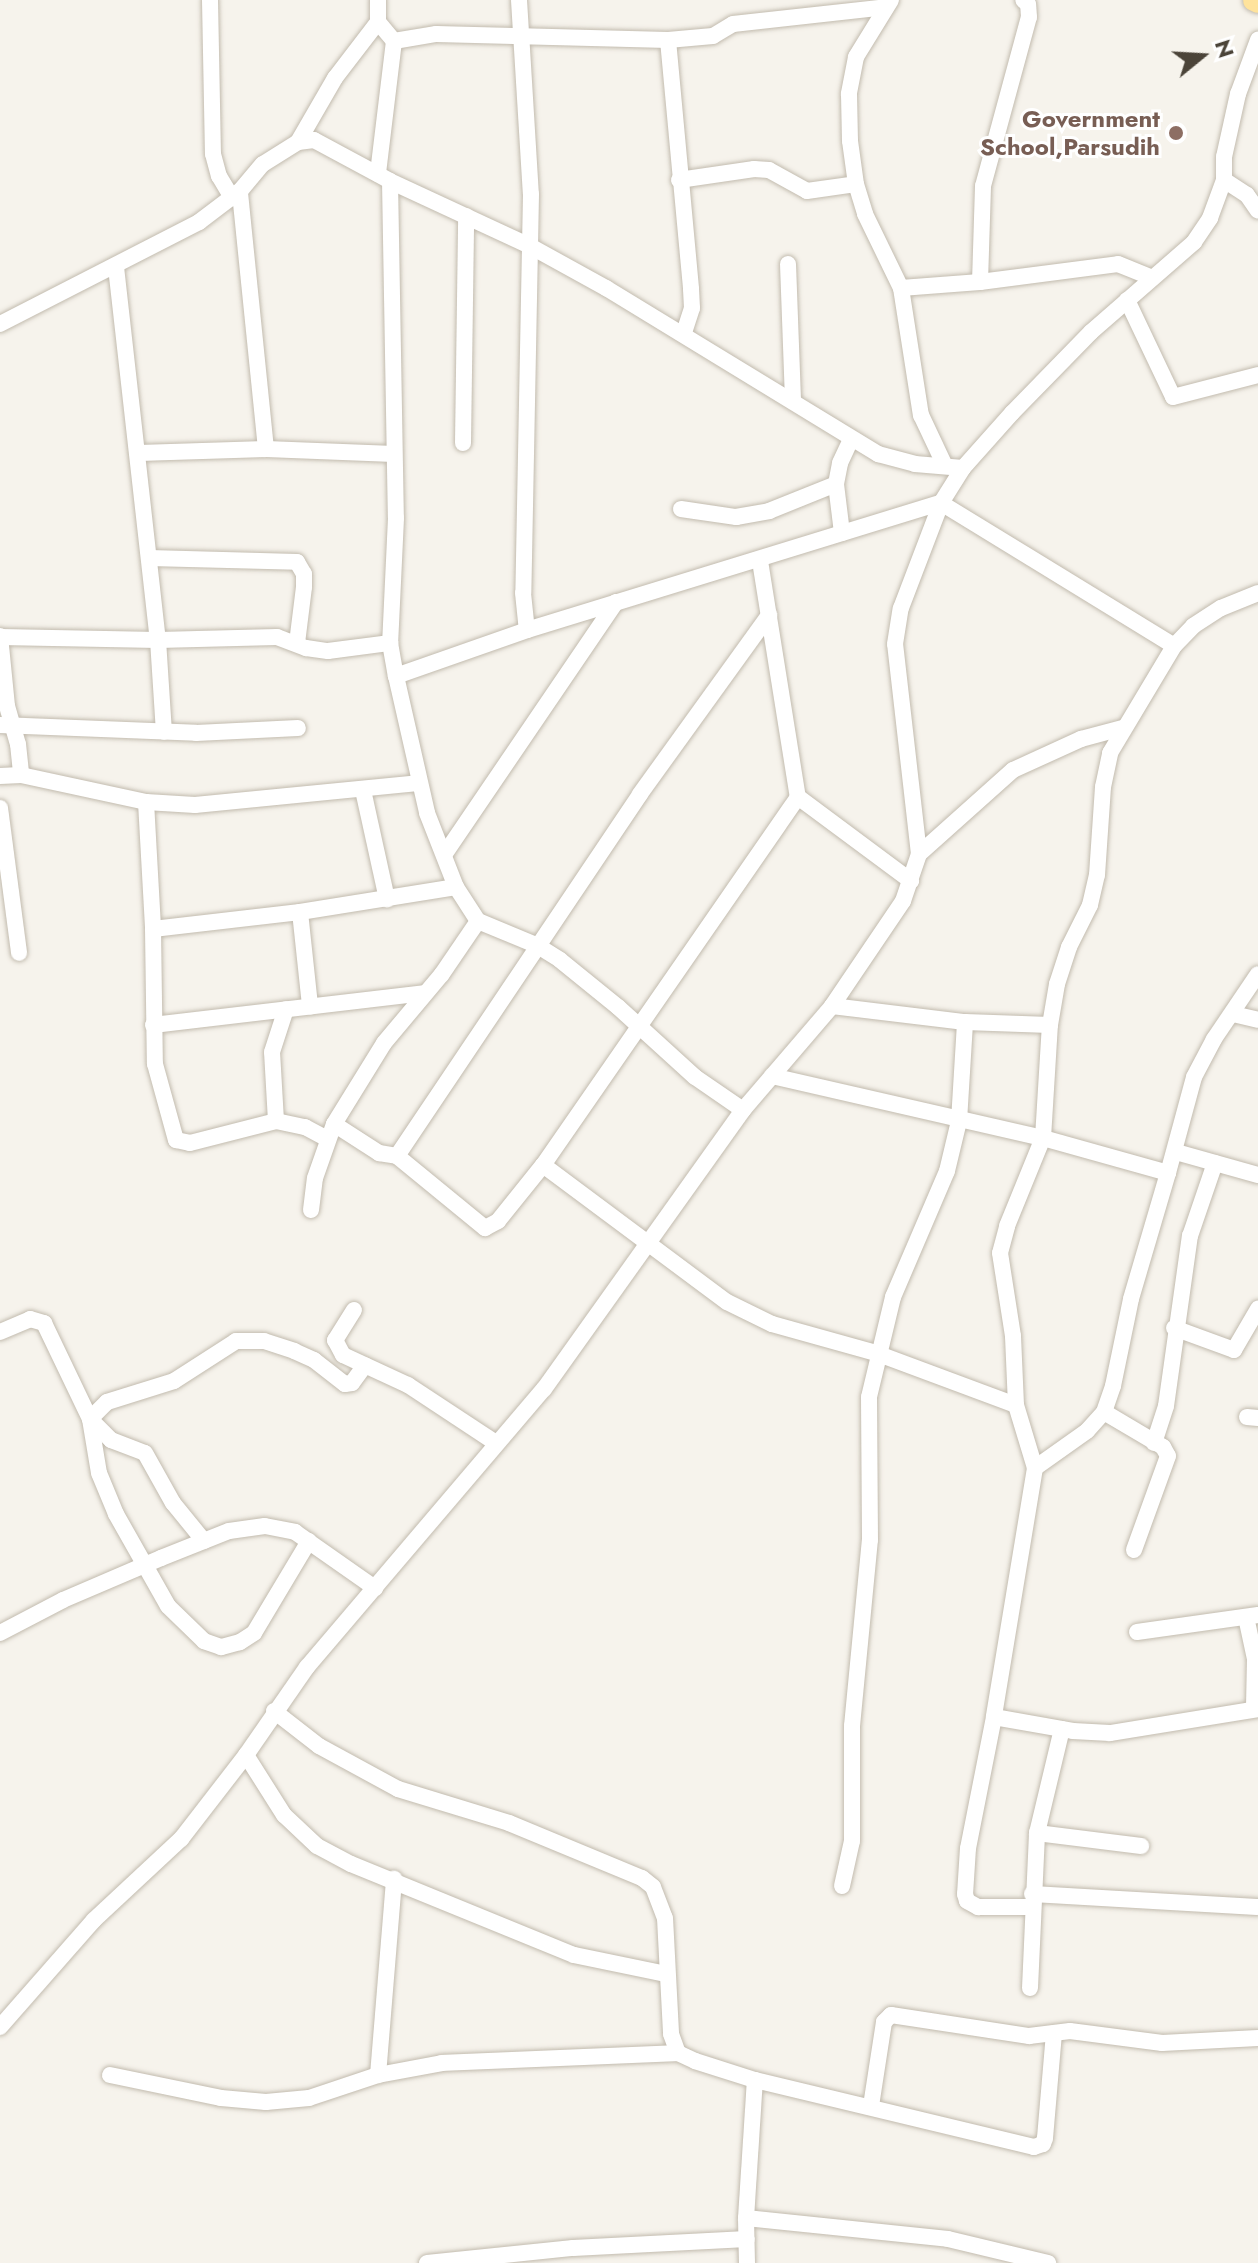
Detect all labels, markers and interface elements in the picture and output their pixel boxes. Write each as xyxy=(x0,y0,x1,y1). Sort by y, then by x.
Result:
north arrow xyxy=(1162,16,1242,96)
text: N xyxy=(1207,35,1243,62)
place label: Government School,Parsudih xyxy=(980,105,1160,161)
marker: Government School,Parsudih xyxy=(1167,124,1185,142)

